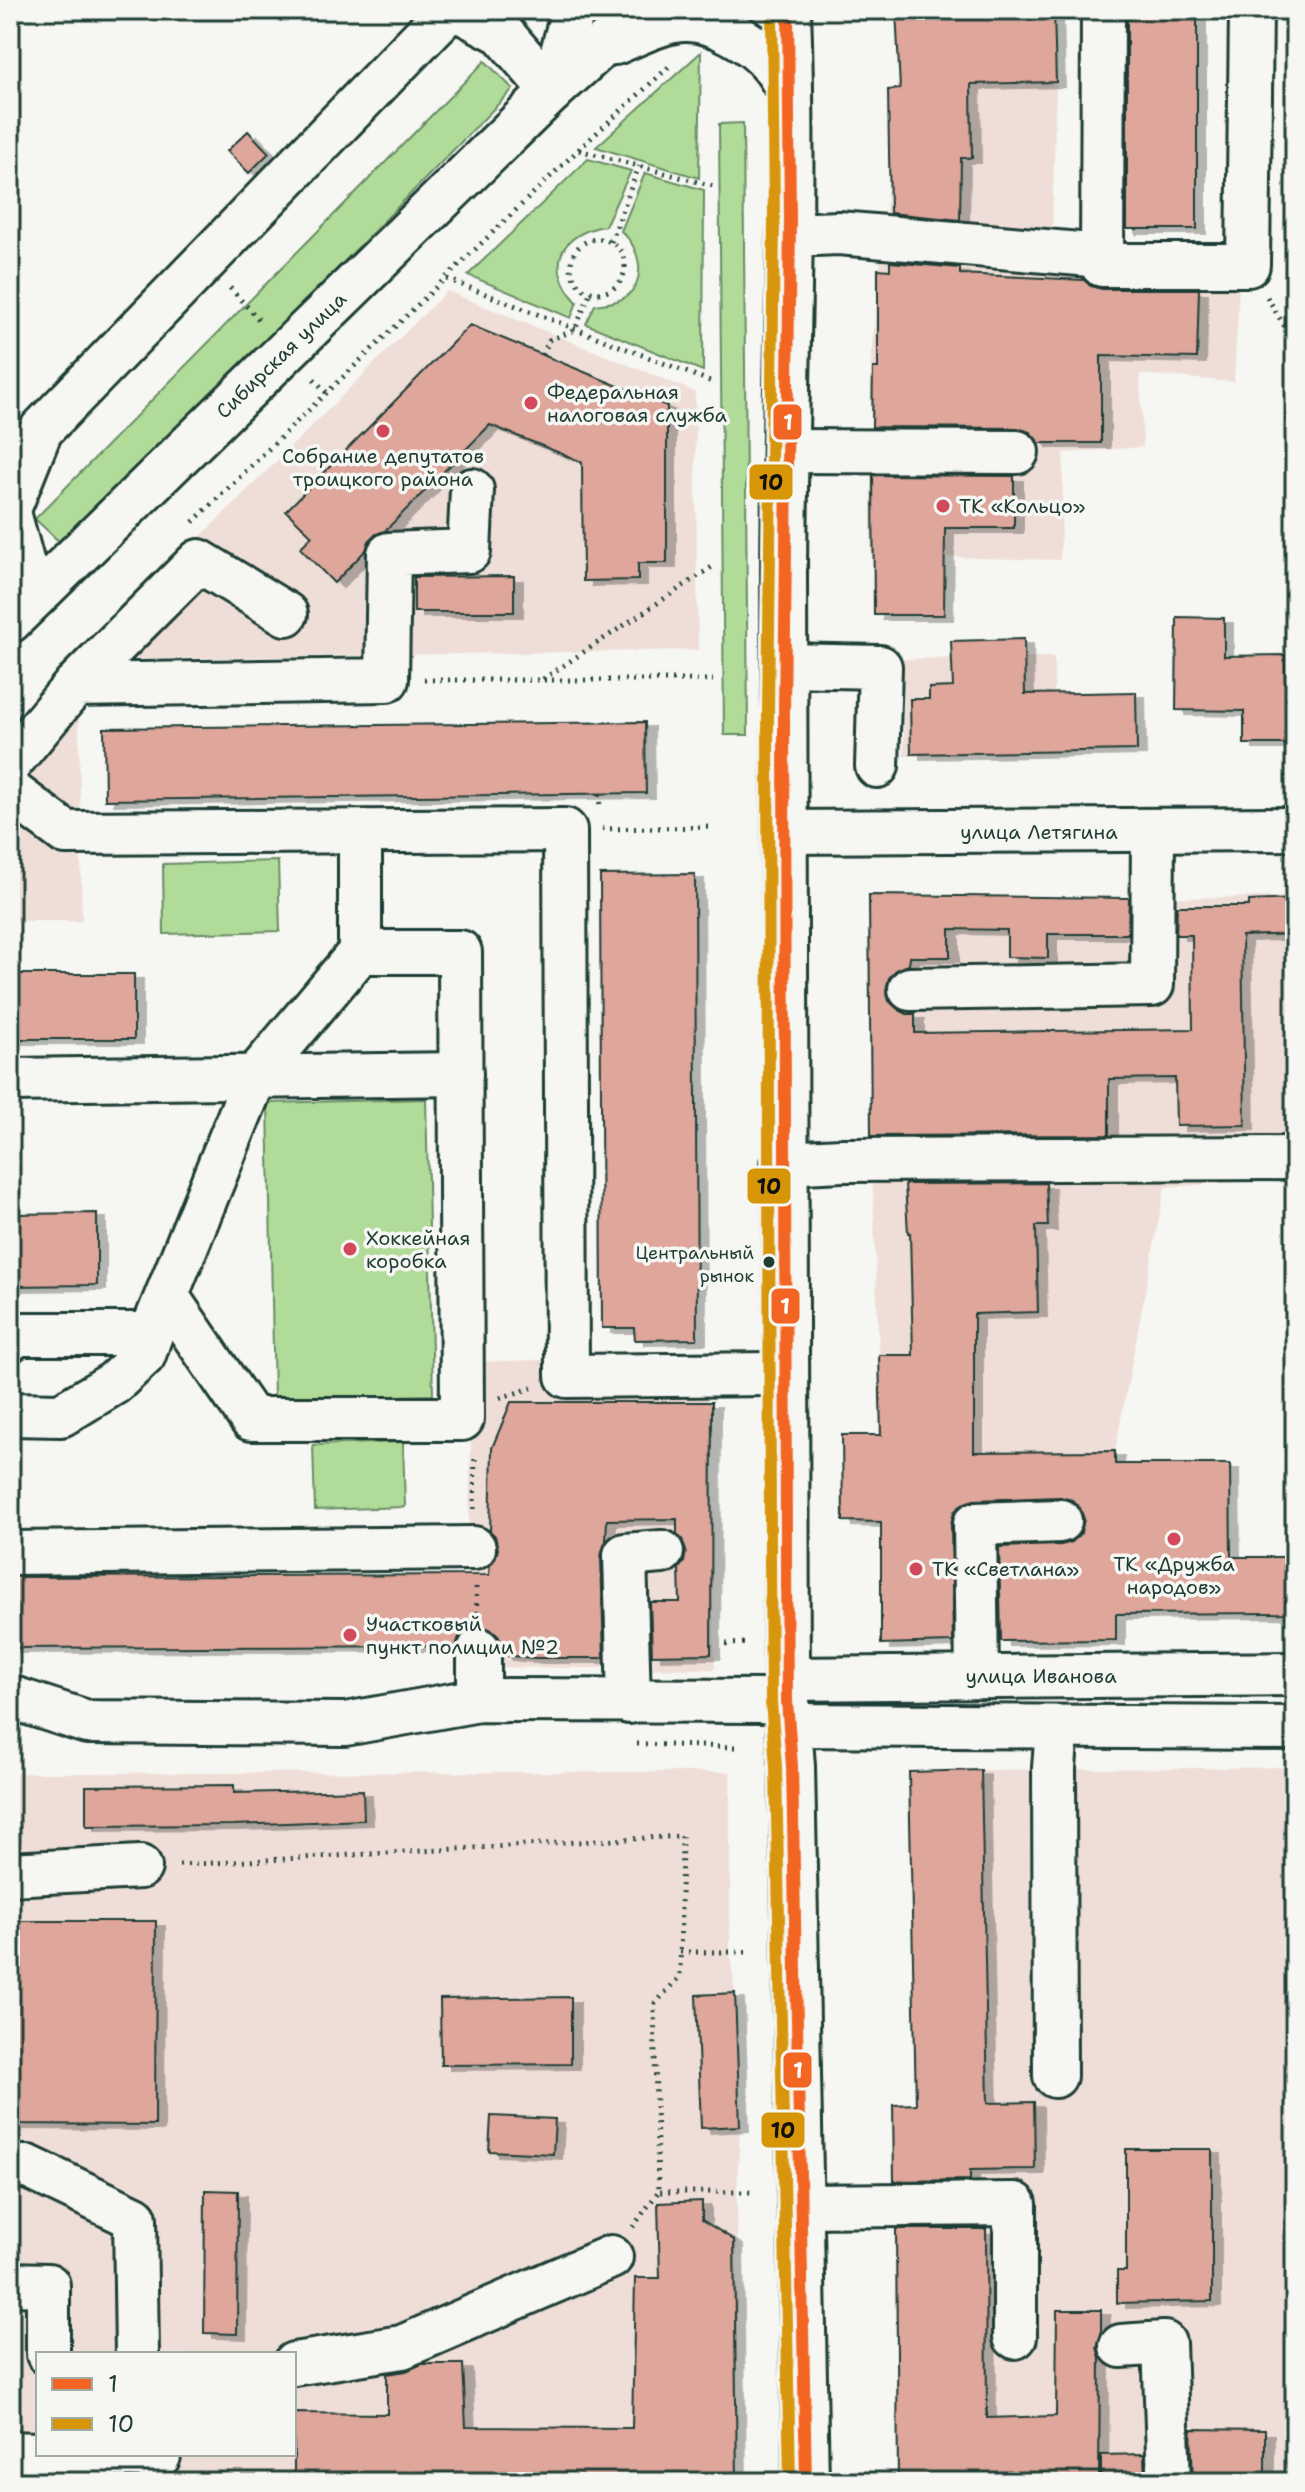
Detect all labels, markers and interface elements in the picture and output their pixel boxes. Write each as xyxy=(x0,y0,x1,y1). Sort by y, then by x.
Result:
street label: Сибирская улица xyxy=(210,286,352,424)
place label: Федеральная налоговая служба xyxy=(547,379,728,428)
marker: Федеральная налоговая служба xyxy=(522,394,540,412)
line badge: 1 xyxy=(772,403,803,441)
text: 1 xyxy=(783,408,793,437)
marker: Собрание депутатов троицкого района xyxy=(374,422,392,440)
place label: Собрание депутатов троицкого района xyxy=(282,443,484,492)
line badge: 10 xyxy=(748,463,794,501)
text: 10 xyxy=(759,468,783,497)
place label: ТК «Кольцо» xyxy=(959,493,1085,519)
marker: ТК «Кольцо» xyxy=(934,497,952,515)
street label: улица Летягина xyxy=(960,819,1118,845)
line badge: 10 xyxy=(746,1167,792,1205)
text: 10 xyxy=(757,1172,781,1201)
place label: Хоккейная коробка xyxy=(366,1225,470,1274)
marker: Хоккейная коробка xyxy=(341,1240,359,1258)
place label: Центральный рынок xyxy=(635,1241,754,1288)
marker: Центральный рынок xyxy=(761,1254,777,1270)
line badge: 1 xyxy=(770,1287,801,1325)
text: 1 xyxy=(780,1292,790,1321)
marker: ТК «Дружба народов» xyxy=(1165,1530,1183,1548)
place label: ТК «Дружба народов» xyxy=(1113,1551,1235,1600)
place label: ТК «Светлана» xyxy=(932,1556,1079,1582)
marker: ТК «Светлана» xyxy=(907,1560,925,1578)
place label: Участковый пункт полиции №2 xyxy=(366,1611,559,1660)
marker: Участковый пункт полиции №2 xyxy=(341,1626,359,1644)
street label: улица Иванова xyxy=(965,1663,1117,1689)
line badge: 1 xyxy=(782,2051,813,2089)
text: 1 xyxy=(793,2056,803,2085)
line badge: 10 xyxy=(760,2111,806,2149)
text: 10 xyxy=(771,2116,795,2145)
legend xyxy=(36,2352,296,2456)
text: 1 xyxy=(108,2368,118,2400)
text: 10 xyxy=(108,2408,134,2440)

